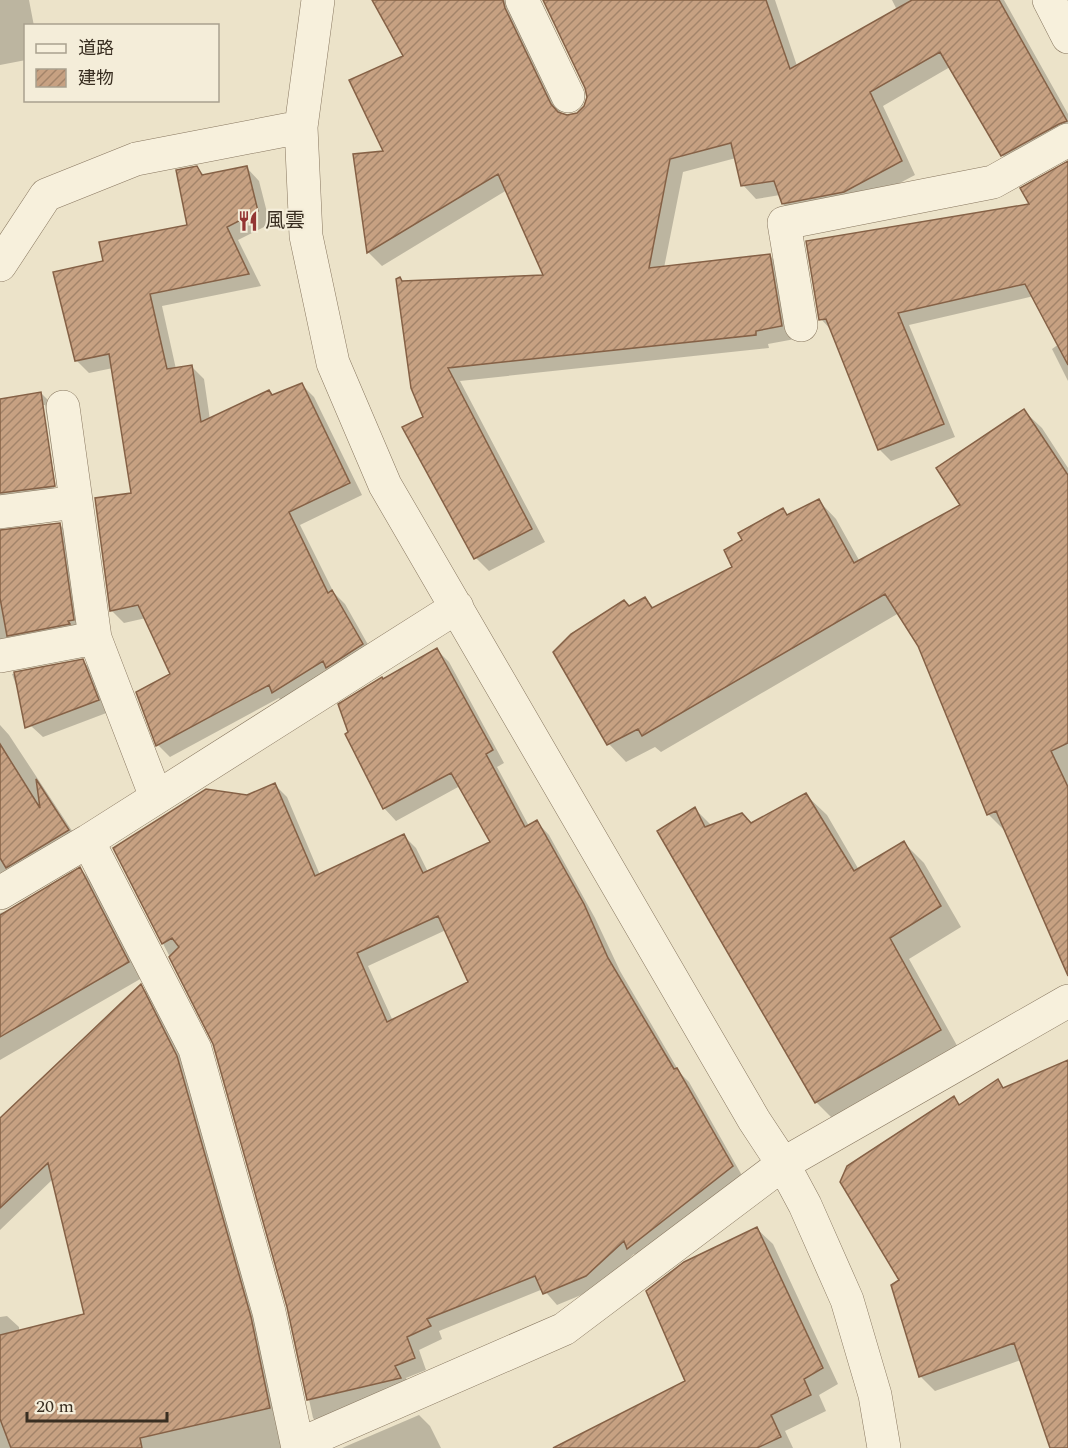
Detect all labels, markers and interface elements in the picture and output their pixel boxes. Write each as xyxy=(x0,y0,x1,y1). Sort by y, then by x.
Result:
legend xyxy=(24,24,219,102)
text: 道路 xyxy=(78,35,114,62)
text: 建物 xyxy=(78,65,114,92)
place label: 風雲 xyxy=(265,206,305,236)
restaurant icon: 風雲 xyxy=(236,209,260,233)
scale bar xyxy=(27,1385,166,1423)
text: 20 m xyxy=(36,1393,74,1420)

